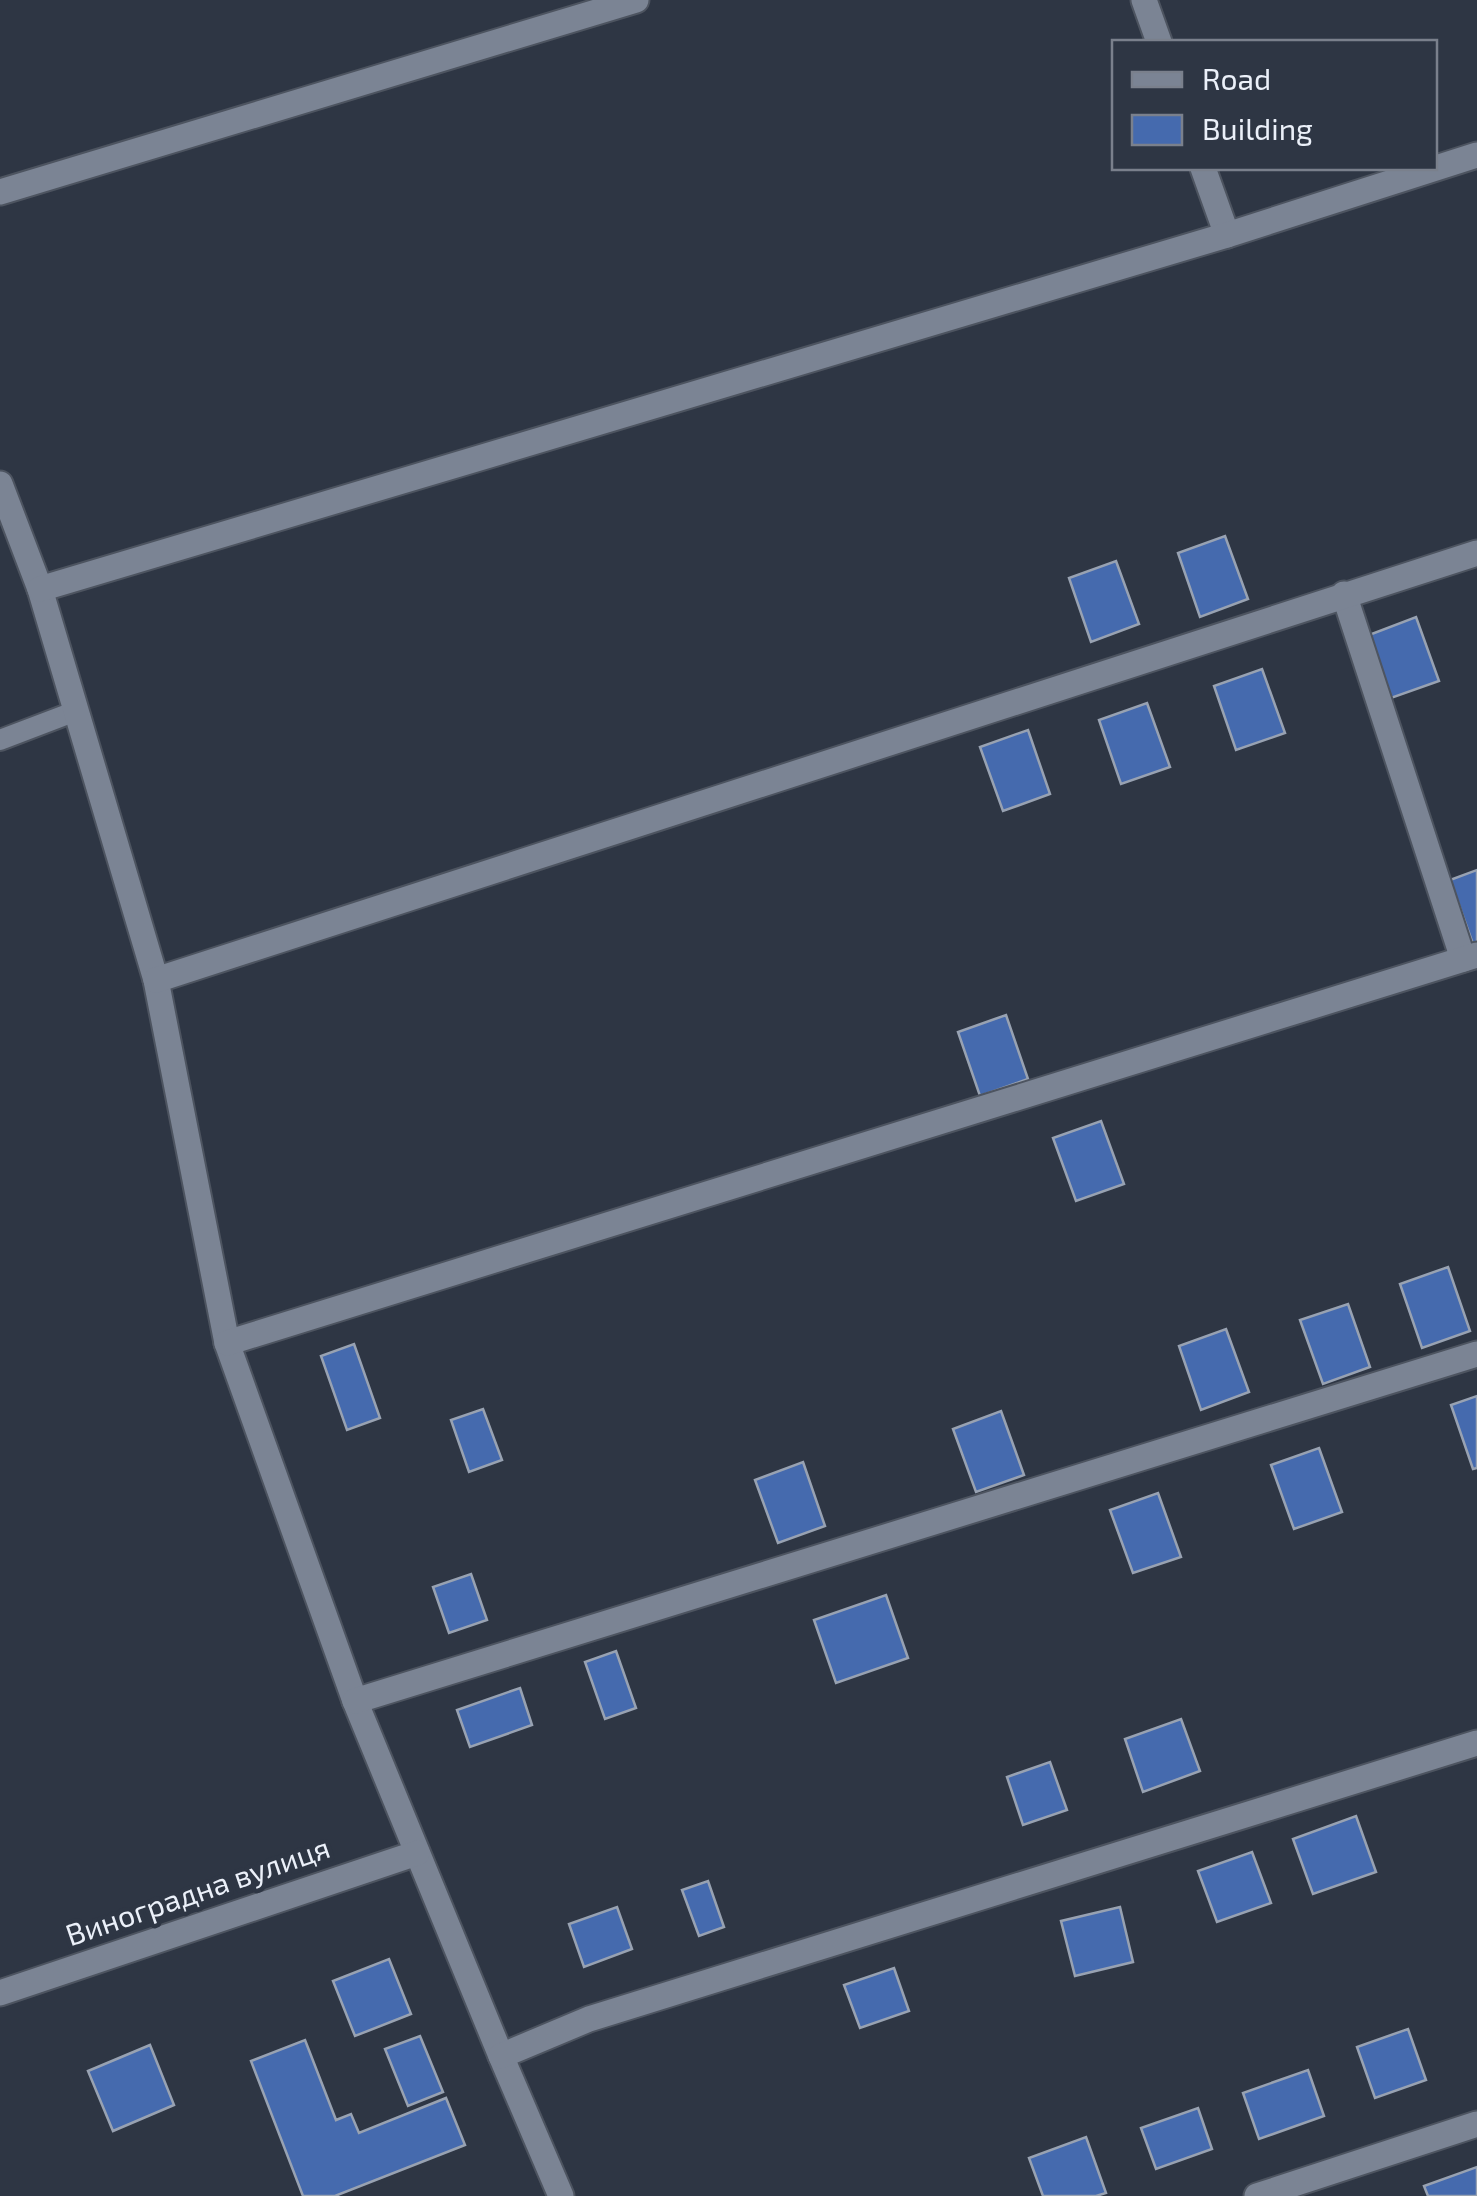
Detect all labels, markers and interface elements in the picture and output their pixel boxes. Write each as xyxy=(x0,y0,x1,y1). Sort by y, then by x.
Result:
legend xyxy=(1112,40,1437,170)
text: Road xyxy=(1202,60,1271,96)
text: Building xyxy=(1202,110,1313,146)
street label: Виноградна вулиця xyxy=(61,1828,334,1953)

